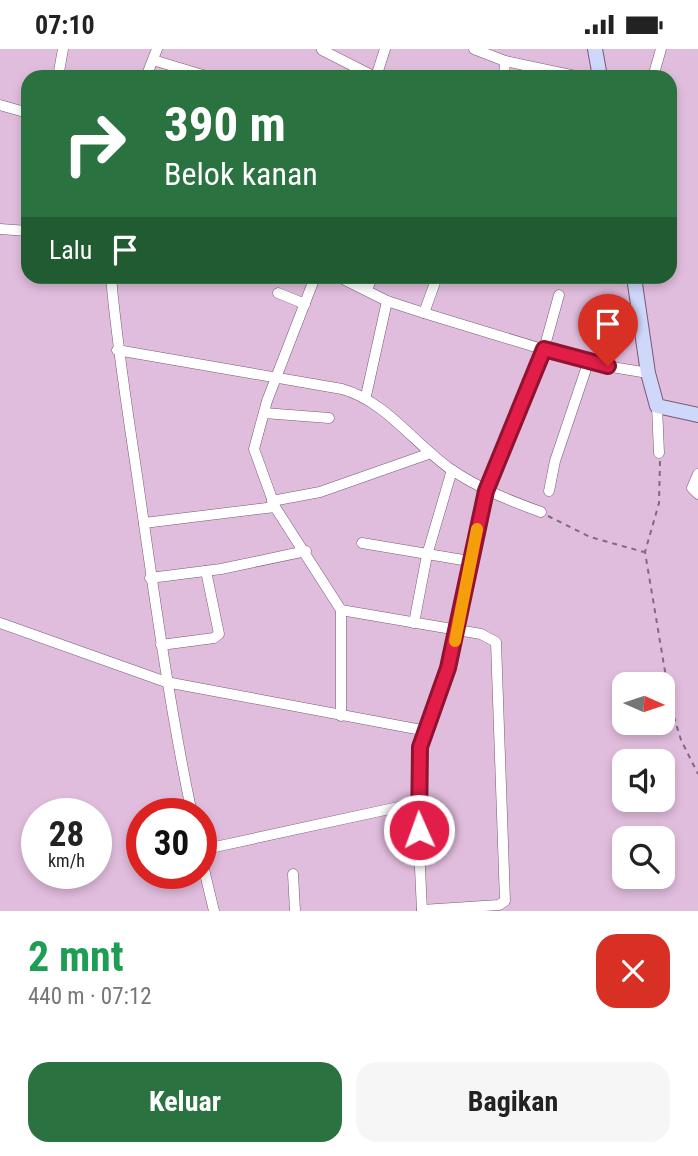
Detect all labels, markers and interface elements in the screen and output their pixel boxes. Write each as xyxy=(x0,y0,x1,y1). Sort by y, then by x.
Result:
text: 07:10 xyxy=(35,10,95,40)
text: 390 m xyxy=(164,96,286,153)
icon: right xyxy=(49,98,140,189)
text: Belok kanan xyxy=(164,155,318,193)
icon: arrive xyxy=(106,231,144,269)
text: Lalu xyxy=(49,235,92,265)
pin xyxy=(578,294,638,366)
icon: arrive xyxy=(589,305,627,343)
north arrow xyxy=(612,672,676,735)
map controls xyxy=(612,672,675,889)
button: sound xyxy=(612,749,675,812)
position arrow xyxy=(382,793,456,867)
speed limit sign: 30 xyxy=(126,798,217,889)
text: 28 xyxy=(49,814,84,855)
button: search xyxy=(612,826,675,889)
text: km/h xyxy=(48,850,85,871)
text: 2 mnt xyxy=(28,932,124,981)
button: close xyxy=(596,934,670,1008)
text: 440 m · 07:12 xyxy=(28,983,152,1010)
button: Keluar xyxy=(28,1062,342,1142)
button: Bagikan xyxy=(356,1062,670,1142)

